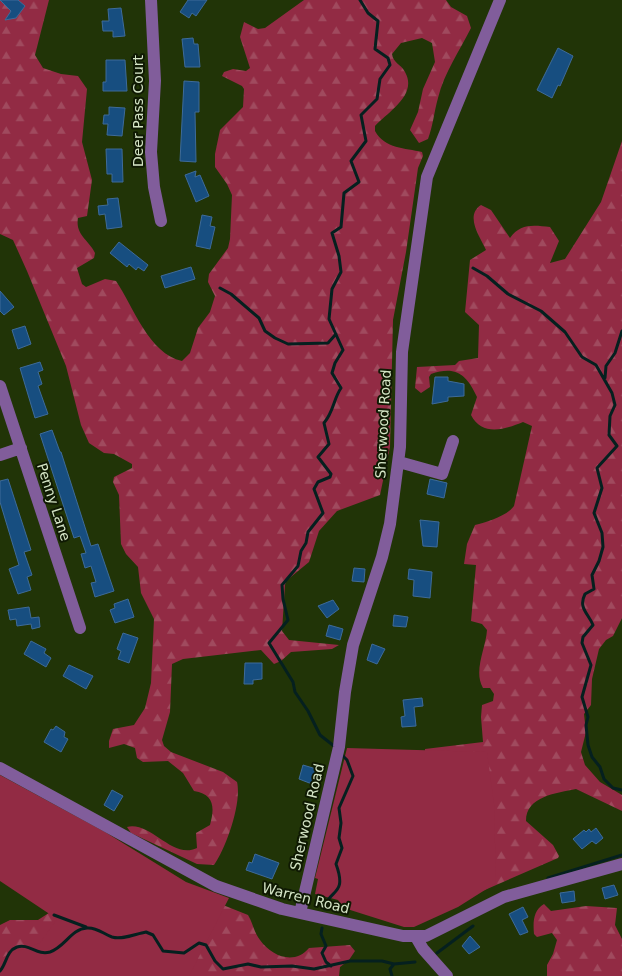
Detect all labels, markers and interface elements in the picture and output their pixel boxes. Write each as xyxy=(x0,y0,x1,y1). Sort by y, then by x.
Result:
street label: Deer Pass Court xyxy=(130,54,146,167)
street label: Sherwood Road xyxy=(372,369,394,479)
street label: Penny Lane xyxy=(34,461,74,543)
street label: Sherwood Road xyxy=(287,762,327,872)
street label: Warren Road xyxy=(261,879,351,917)

